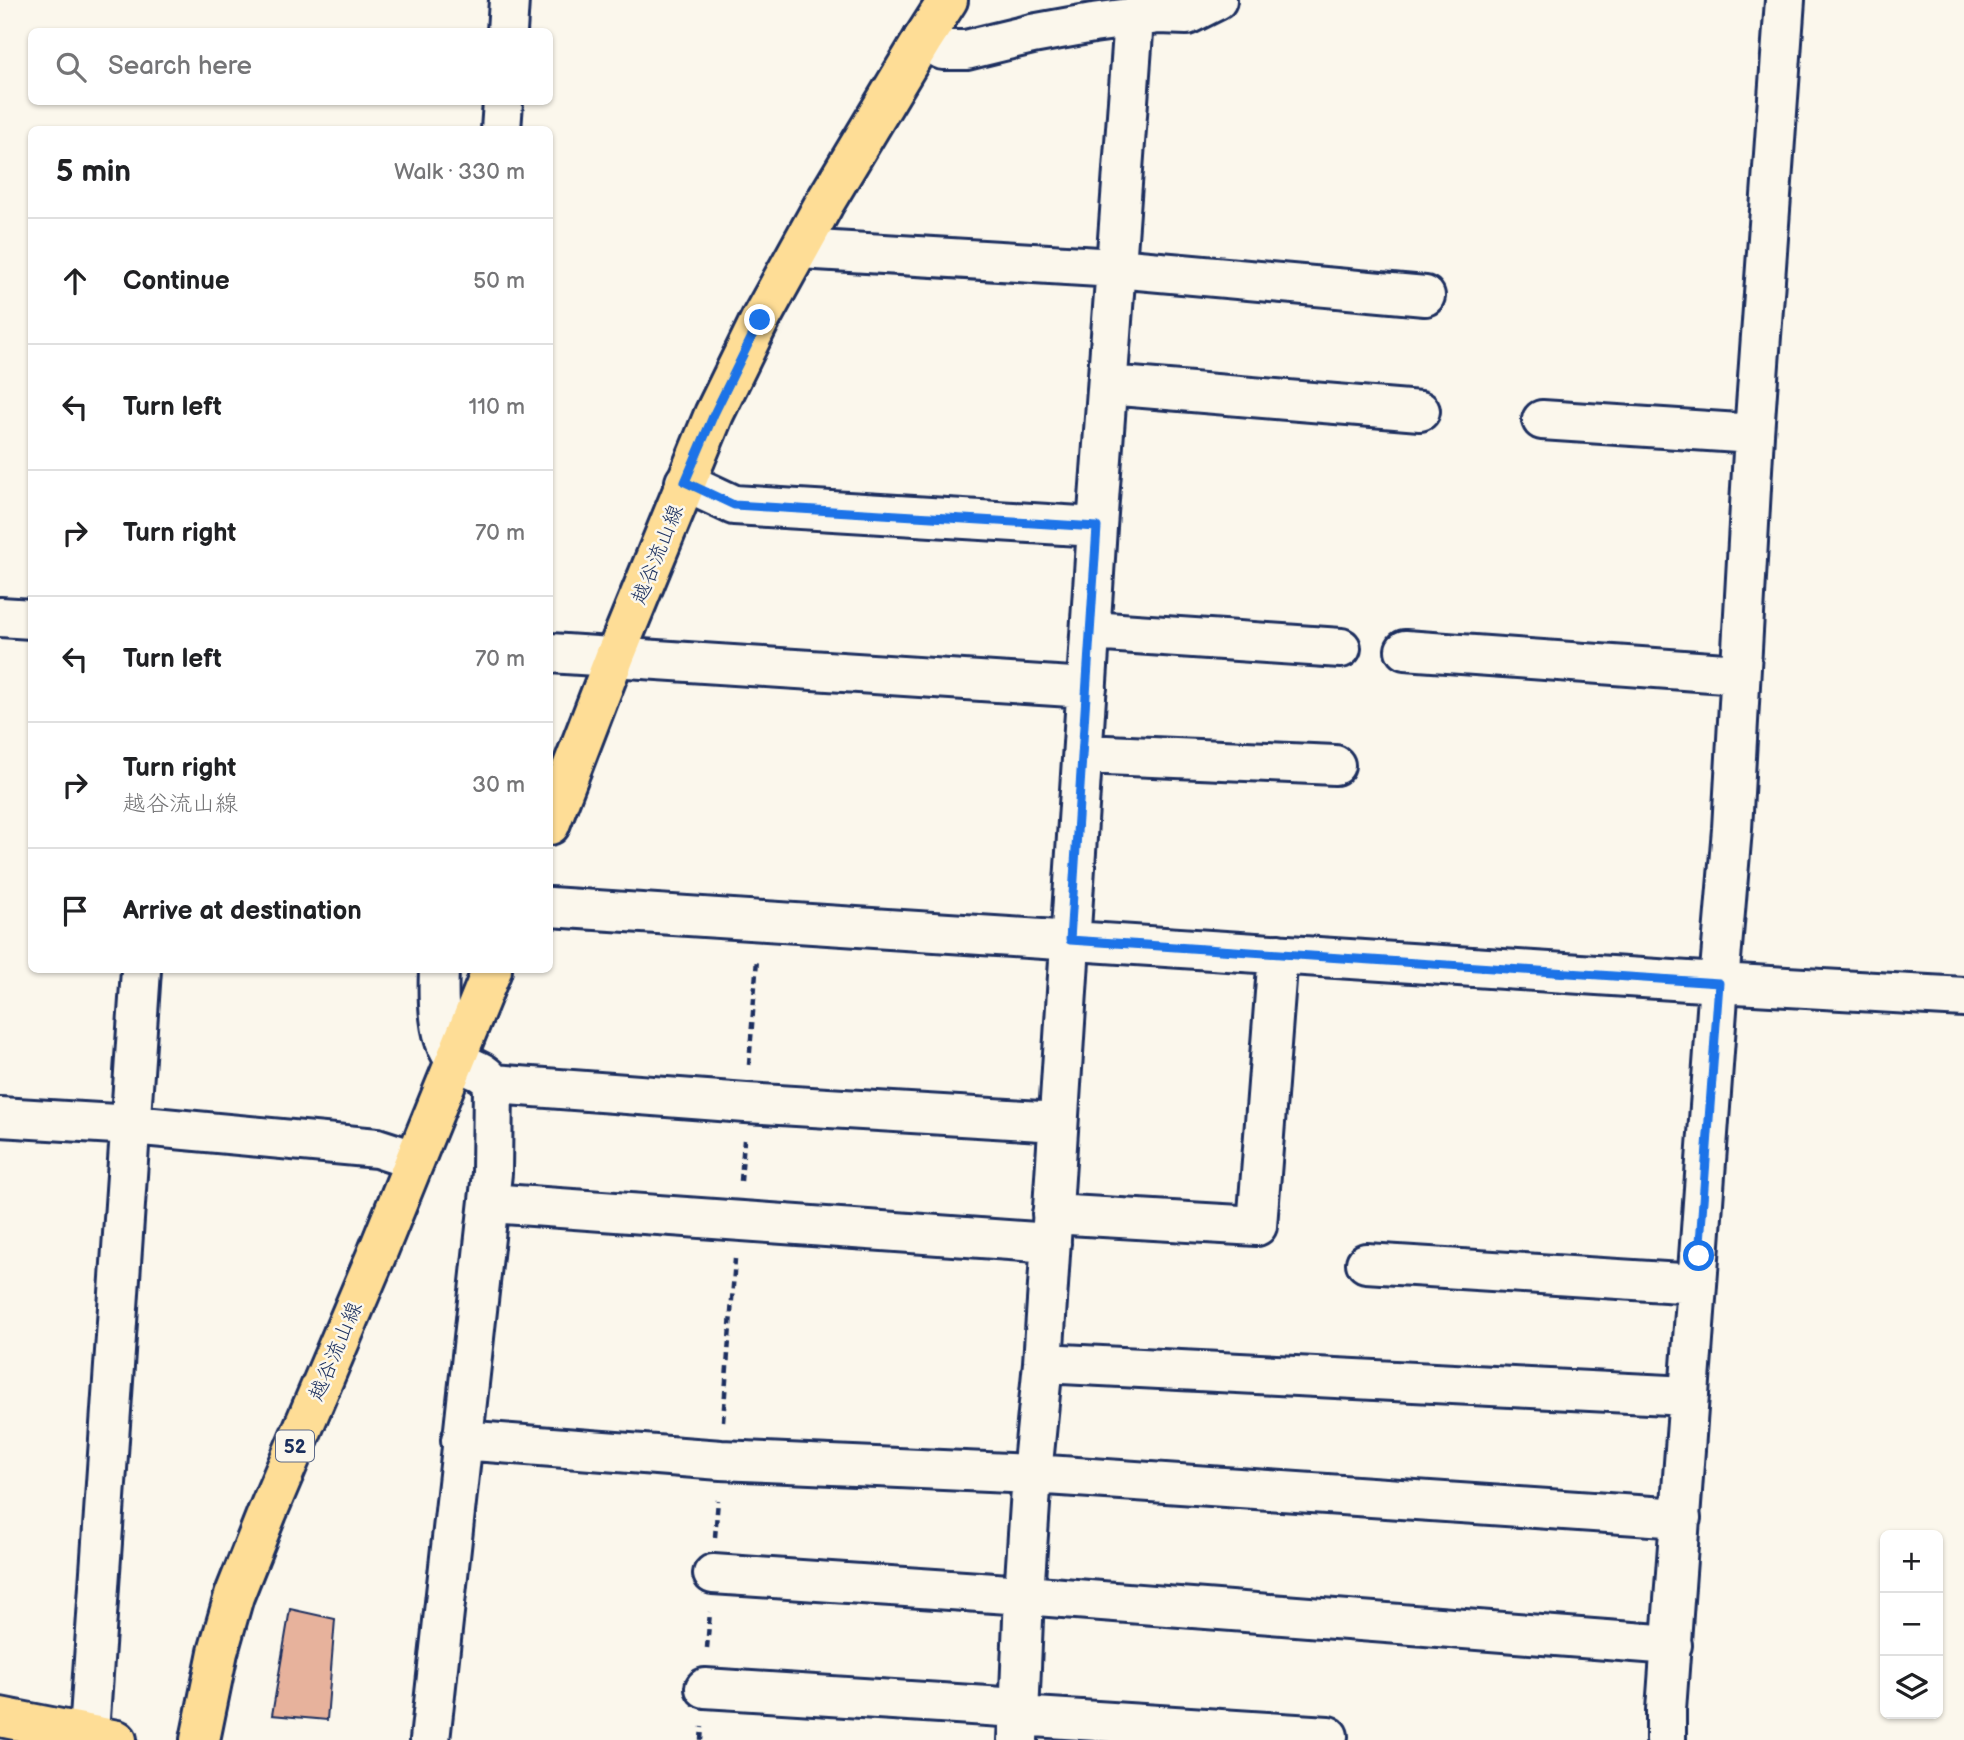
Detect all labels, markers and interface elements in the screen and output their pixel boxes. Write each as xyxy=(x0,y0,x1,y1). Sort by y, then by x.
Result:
search box xyxy=(28,28,553,105)
icon: search xyxy=(52,48,90,86)
text: Search here xyxy=(108,51,252,82)
text: 5 min xyxy=(56,154,131,190)
text: Walk · 330 m xyxy=(394,158,525,186)
icon: ahead xyxy=(56,262,94,300)
text: Continue xyxy=(123,266,230,297)
text: 50 m xyxy=(473,267,525,295)
route end xyxy=(744,304,775,335)
icon: left xyxy=(56,388,94,426)
text: Turn left xyxy=(123,392,222,423)
text: 110 m xyxy=(468,393,525,421)
street label: 越谷流山線 xyxy=(626,501,689,608)
icon: right xyxy=(56,514,94,552)
text: Turn right xyxy=(123,518,236,549)
text: 70 m xyxy=(475,519,525,547)
icon: left xyxy=(56,640,94,678)
text: Turn left xyxy=(123,644,222,675)
text: 70 m xyxy=(475,645,525,673)
text: Turn right xyxy=(123,753,236,784)
icon: right xyxy=(56,766,94,804)
text: 30 m xyxy=(472,771,525,799)
text: 越谷流山線 xyxy=(123,790,238,818)
icon: arrive xyxy=(56,892,94,930)
text: Arrive at destination xyxy=(123,896,362,927)
route start xyxy=(1683,1240,1714,1271)
street label: 越谷流山線 xyxy=(303,1298,367,1404)
road number: 52 xyxy=(276,1430,314,1462)
map controls xyxy=(1880,1530,1943,1719)
button: + xyxy=(1880,1530,1943,1593)
button: − xyxy=(1880,1593,1943,1656)
button: layers xyxy=(1880,1656,1943,1719)

